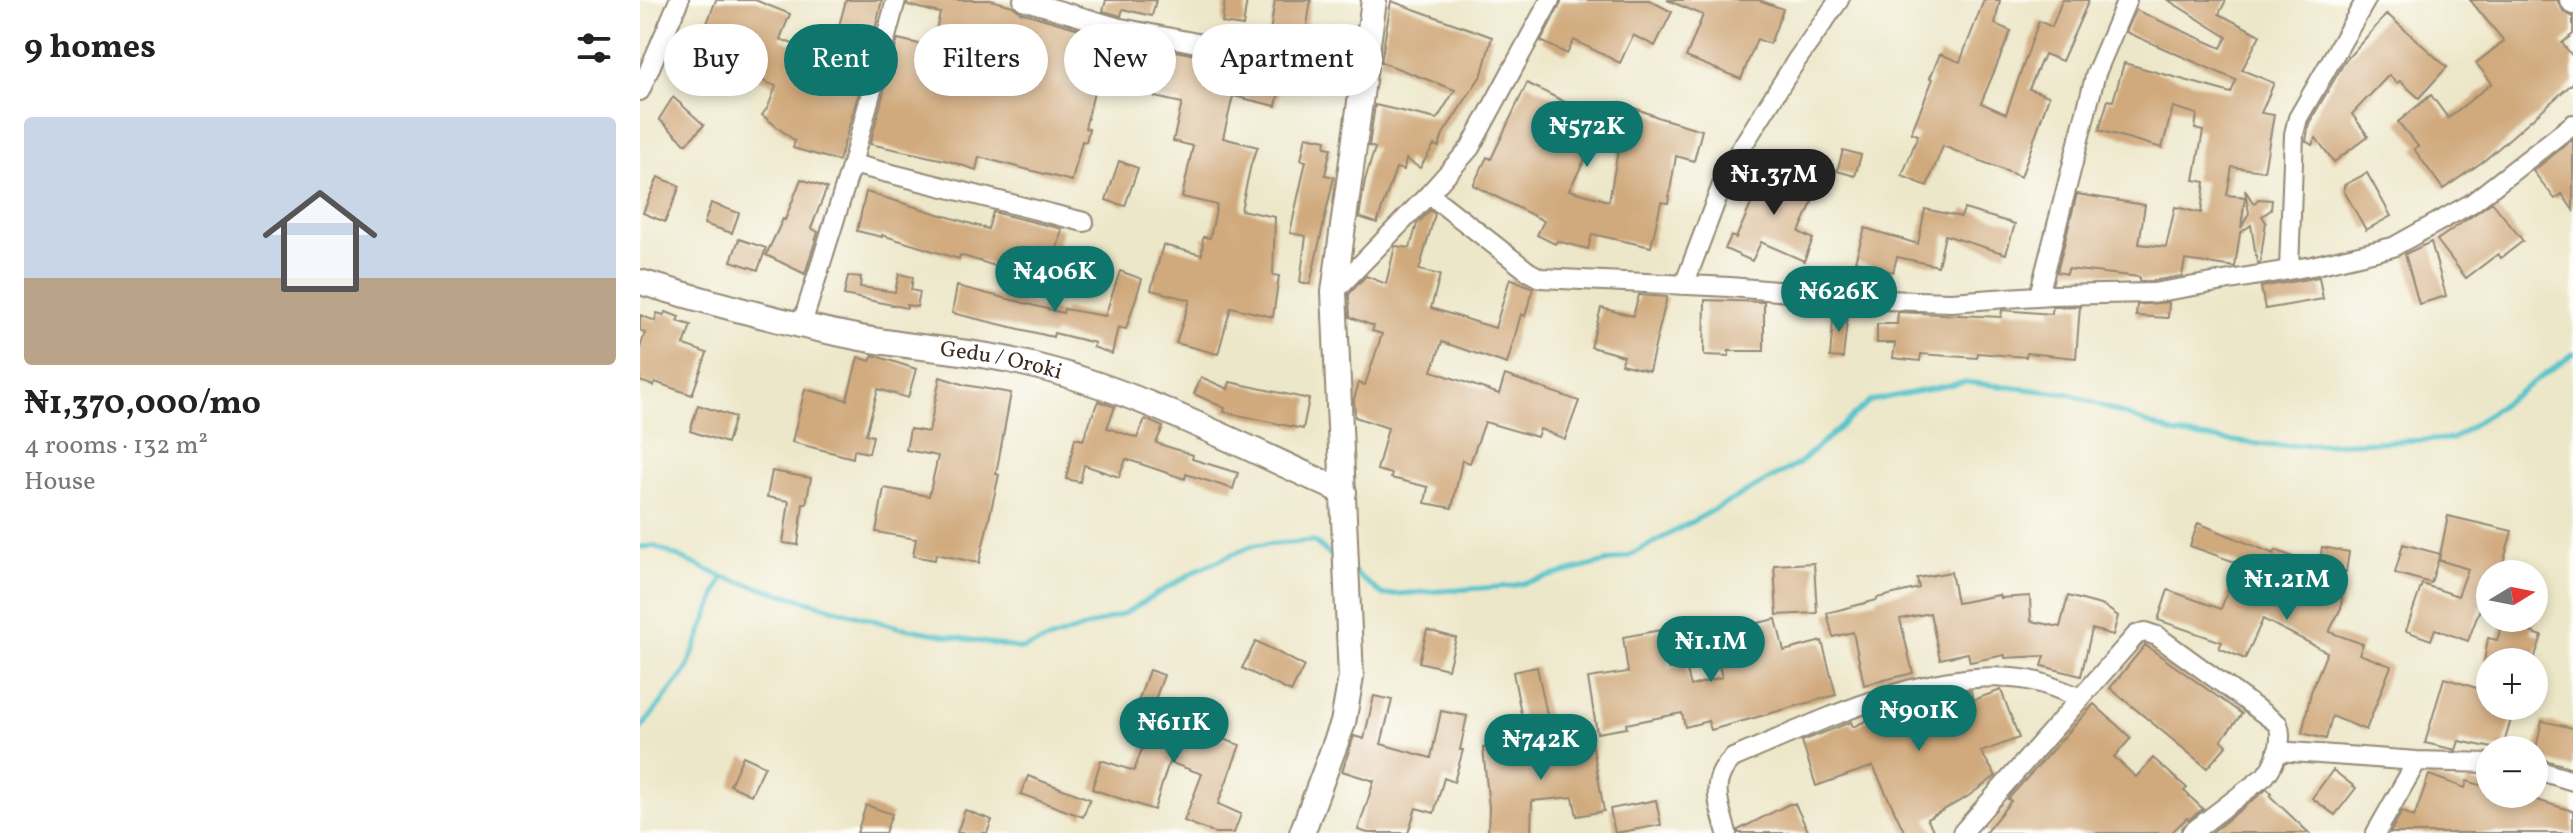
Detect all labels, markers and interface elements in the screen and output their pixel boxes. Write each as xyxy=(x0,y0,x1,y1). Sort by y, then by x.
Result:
chip: Buy xyxy=(664,24,768,96)
chip: Rent xyxy=(784,24,898,96)
chip: Filters xyxy=(914,24,1048,96)
chip: New xyxy=(1064,24,1176,96)
chip: Apartment xyxy=(1192,24,1382,96)
text: 9 homes xyxy=(24,25,156,72)
icon: filters xyxy=(572,26,616,70)
pin: ₦572K xyxy=(1531,101,1643,169)
text: ₦572K xyxy=(1549,109,1625,145)
pin: ₦1.37M xyxy=(1709,149,1839,217)
text: ₦1.37M xyxy=(1730,157,1818,193)
icon: home xyxy=(248,169,392,313)
pin: ₦406K xyxy=(999,246,1111,314)
text: ₦406K xyxy=(1013,254,1097,290)
pin: ₦626K xyxy=(1783,266,1895,334)
text: ₦626K xyxy=(1799,274,1879,310)
street label: Gedu / Oroki xyxy=(938,334,1066,388)
text: ₦1,370,000/mo xyxy=(24,381,261,428)
text: 4 rooms · 132 m² xyxy=(24,428,208,464)
text: House xyxy=(24,464,96,500)
pin: ₦1.21M xyxy=(2222,554,2352,622)
north arrow xyxy=(2476,560,2548,632)
map controls xyxy=(2476,560,2548,808)
text: ₦1.21M xyxy=(2244,562,2330,598)
pin: ₦1.1M xyxy=(1655,616,1767,684)
text: ₦1.1M xyxy=(1675,624,1747,660)
button: + xyxy=(2476,648,2548,720)
pin: ₦901K xyxy=(1863,685,1975,753)
text: ₦901K xyxy=(1880,693,1958,729)
pin: ₦611K xyxy=(1118,697,1230,765)
text: ₦611K xyxy=(1138,705,1210,741)
pin: ₦742K xyxy=(1485,714,1597,782)
text: ₦742K xyxy=(1502,722,1580,758)
button: − xyxy=(2476,736,2548,808)

